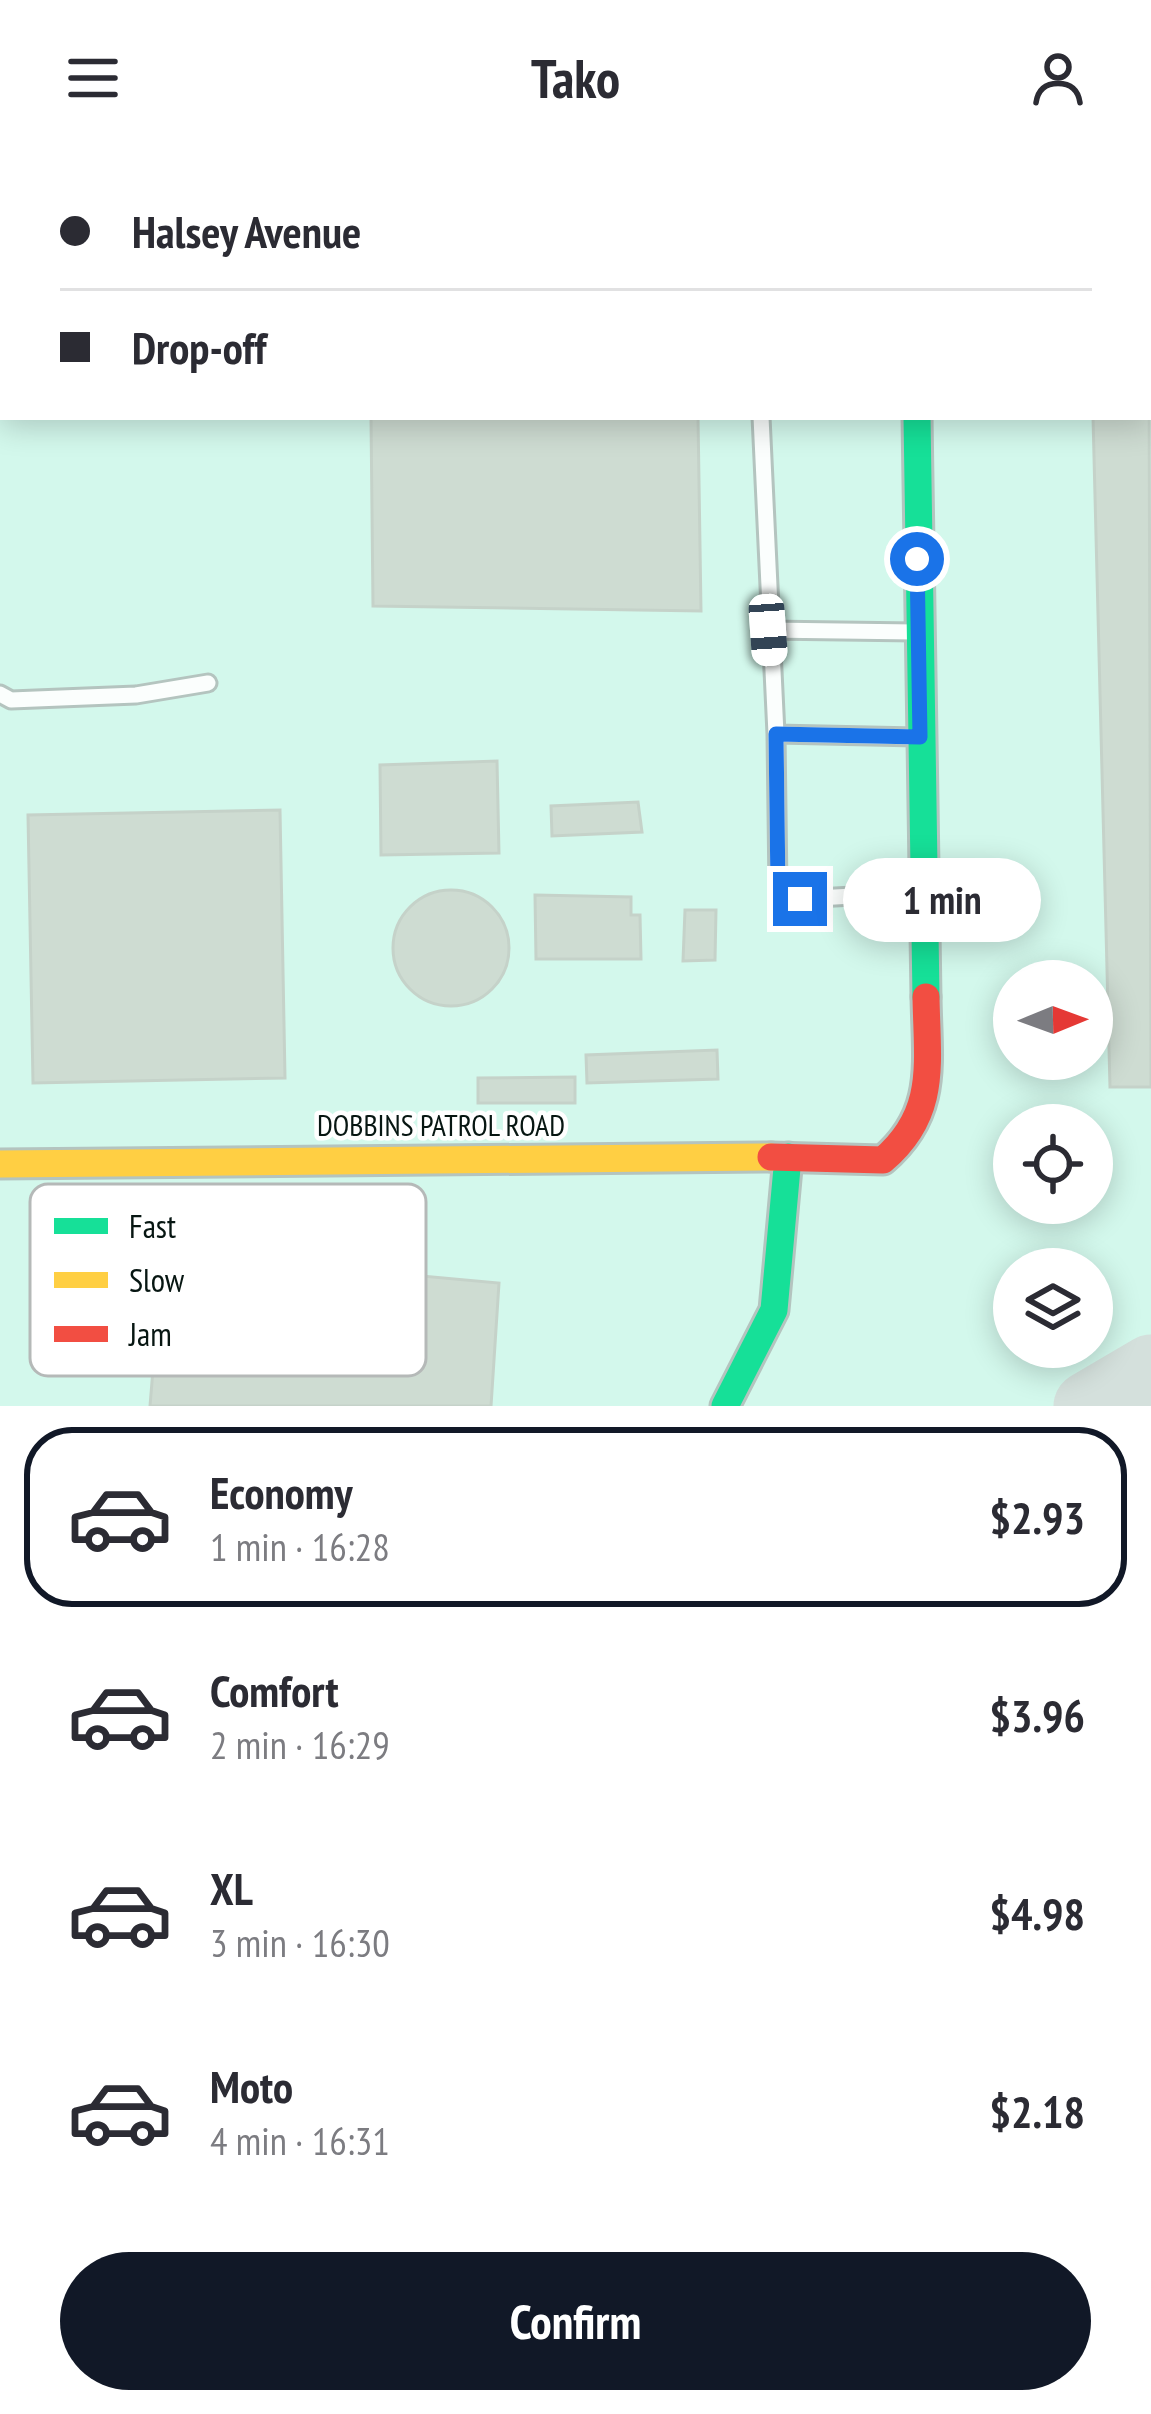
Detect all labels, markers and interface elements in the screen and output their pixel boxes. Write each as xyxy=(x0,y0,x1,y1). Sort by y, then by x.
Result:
text: Tako xyxy=(531,43,620,113)
icon: menu xyxy=(60,45,126,111)
icon: person xyxy=(1025,45,1091,111)
text: Halsey Avenue xyxy=(132,202,361,260)
text: Drop-off xyxy=(132,318,266,376)
route start xyxy=(890,532,944,586)
car xyxy=(748,593,788,667)
callout: 1 min xyxy=(842,857,1040,941)
route end xyxy=(773,872,827,926)
text: 1 min xyxy=(903,874,981,925)
north arrow xyxy=(993,960,1113,1080)
map controls xyxy=(993,960,1113,1368)
button: locate xyxy=(993,1104,1113,1224)
street label: DOBBINS PATROL ROAD xyxy=(317,1105,565,1144)
legend xyxy=(30,1184,426,1376)
text: Fast xyxy=(129,1204,176,1247)
button: layers xyxy=(993,1248,1113,1368)
text: Slow xyxy=(129,1258,185,1301)
text: Jam xyxy=(128,1312,172,1355)
icon: car xyxy=(66,1463,174,1571)
text: Economy xyxy=(210,1463,353,1521)
text: $2.93 xyxy=(989,1488,1085,1546)
text: 1 min · 16:28 xyxy=(210,1521,390,1572)
icon: car xyxy=(66,1661,174,1769)
text: Comfort xyxy=(210,1661,339,1719)
text: $3.96 xyxy=(989,1686,1085,1744)
text: 2 min · 16:29 xyxy=(210,1719,390,1770)
icon: car xyxy=(66,1859,174,1967)
text: XL xyxy=(210,1859,253,1917)
text: $4.98 xyxy=(989,1884,1085,1942)
text: 3 min · 16:30 xyxy=(210,1917,390,1968)
icon: car xyxy=(66,2057,174,2165)
text: Moto xyxy=(210,2057,293,2115)
text: $2.18 xyxy=(989,2082,1085,2140)
text: 4 min · 16:31 xyxy=(210,2115,390,2166)
button: Confirm xyxy=(60,2252,1091,2390)

